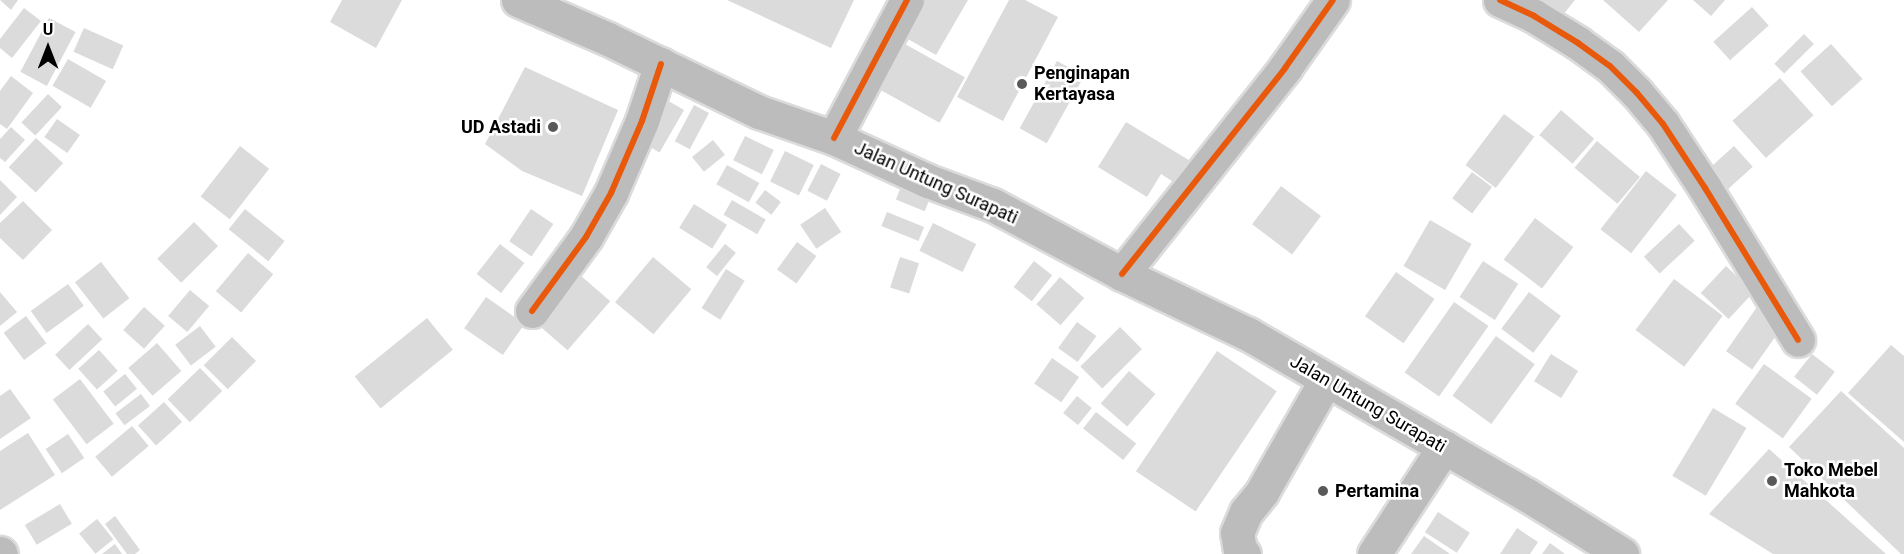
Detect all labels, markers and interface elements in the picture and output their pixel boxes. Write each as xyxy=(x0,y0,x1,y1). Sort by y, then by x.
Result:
north arrow xyxy=(18,18,78,78)
text: U xyxy=(43,20,53,39)
place label: Penginapan Kertayasa xyxy=(1034,63,1130,106)
marker: Penginapan Kertayasa xyxy=(1015,77,1029,91)
place label: UD Astadi xyxy=(461,116,541,138)
marker: UD Astadi xyxy=(546,120,560,134)
street label: Jalan Untung Surapati xyxy=(851,137,1021,229)
street label: Jalan Untung Surapati xyxy=(1286,351,1450,457)
place label: Toko Mebel Mahkota xyxy=(1784,460,1878,502)
marker: Toko Mebel Mahkota xyxy=(1765,474,1779,488)
place label: Pertamina xyxy=(1335,480,1419,502)
marker: Pertamina xyxy=(1316,484,1330,498)

